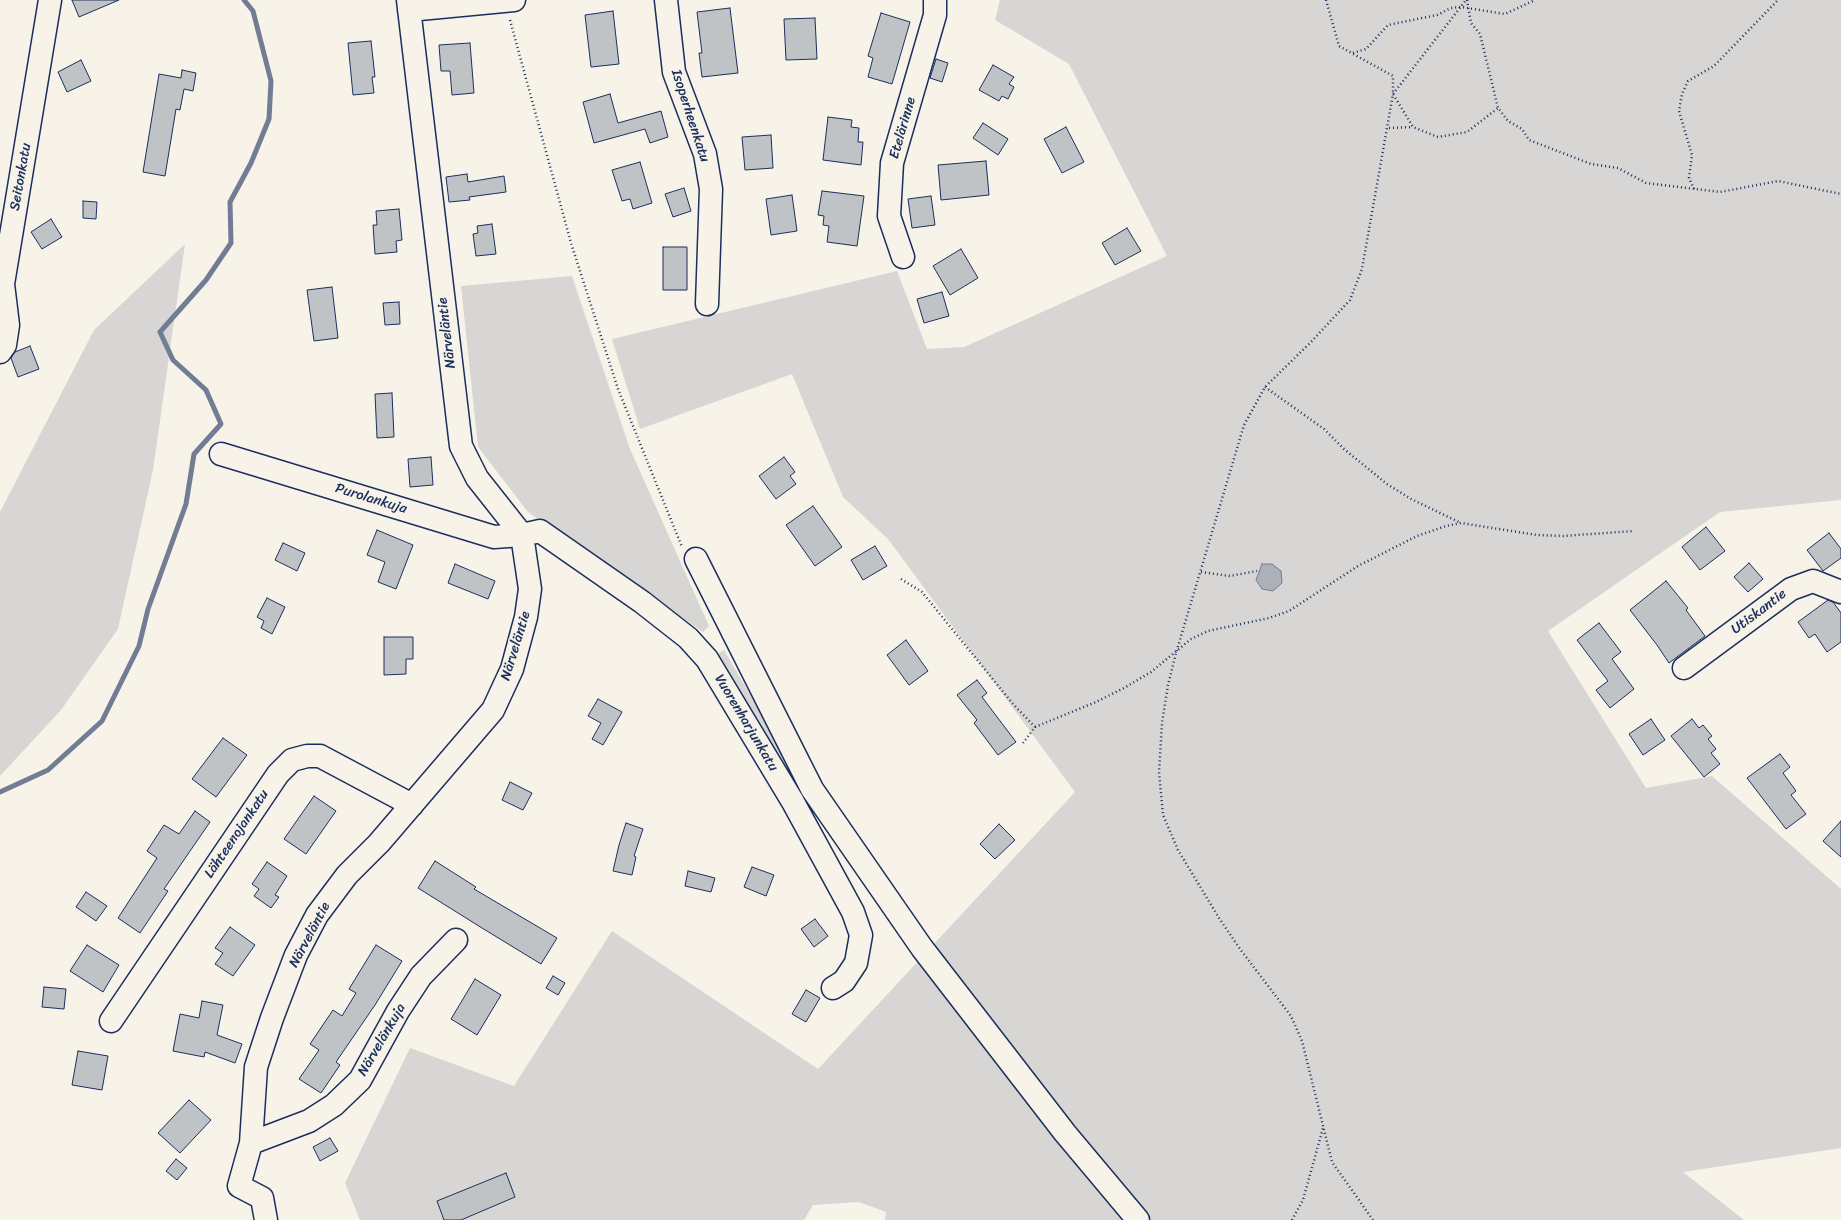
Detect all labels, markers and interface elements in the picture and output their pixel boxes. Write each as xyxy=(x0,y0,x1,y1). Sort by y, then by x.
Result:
street label: Isoperheenkatu xyxy=(667,68,713,164)
street label: Etelärinne xyxy=(886,95,920,161)
street label: Seitonkatu xyxy=(7,142,35,212)
street label: Närveläntie xyxy=(434,297,460,369)
street label: Purolankuja xyxy=(333,480,409,518)
street label: Utiskantie xyxy=(1728,586,1790,638)
street label: Närveläntie xyxy=(498,609,534,683)
street label: Vuorenharjunkatu xyxy=(710,672,782,774)
street label: Lähteenojankatu xyxy=(201,787,273,881)
street label: Närveläntie xyxy=(286,900,334,970)
street label: Närvelänkuja xyxy=(355,1001,409,1079)

